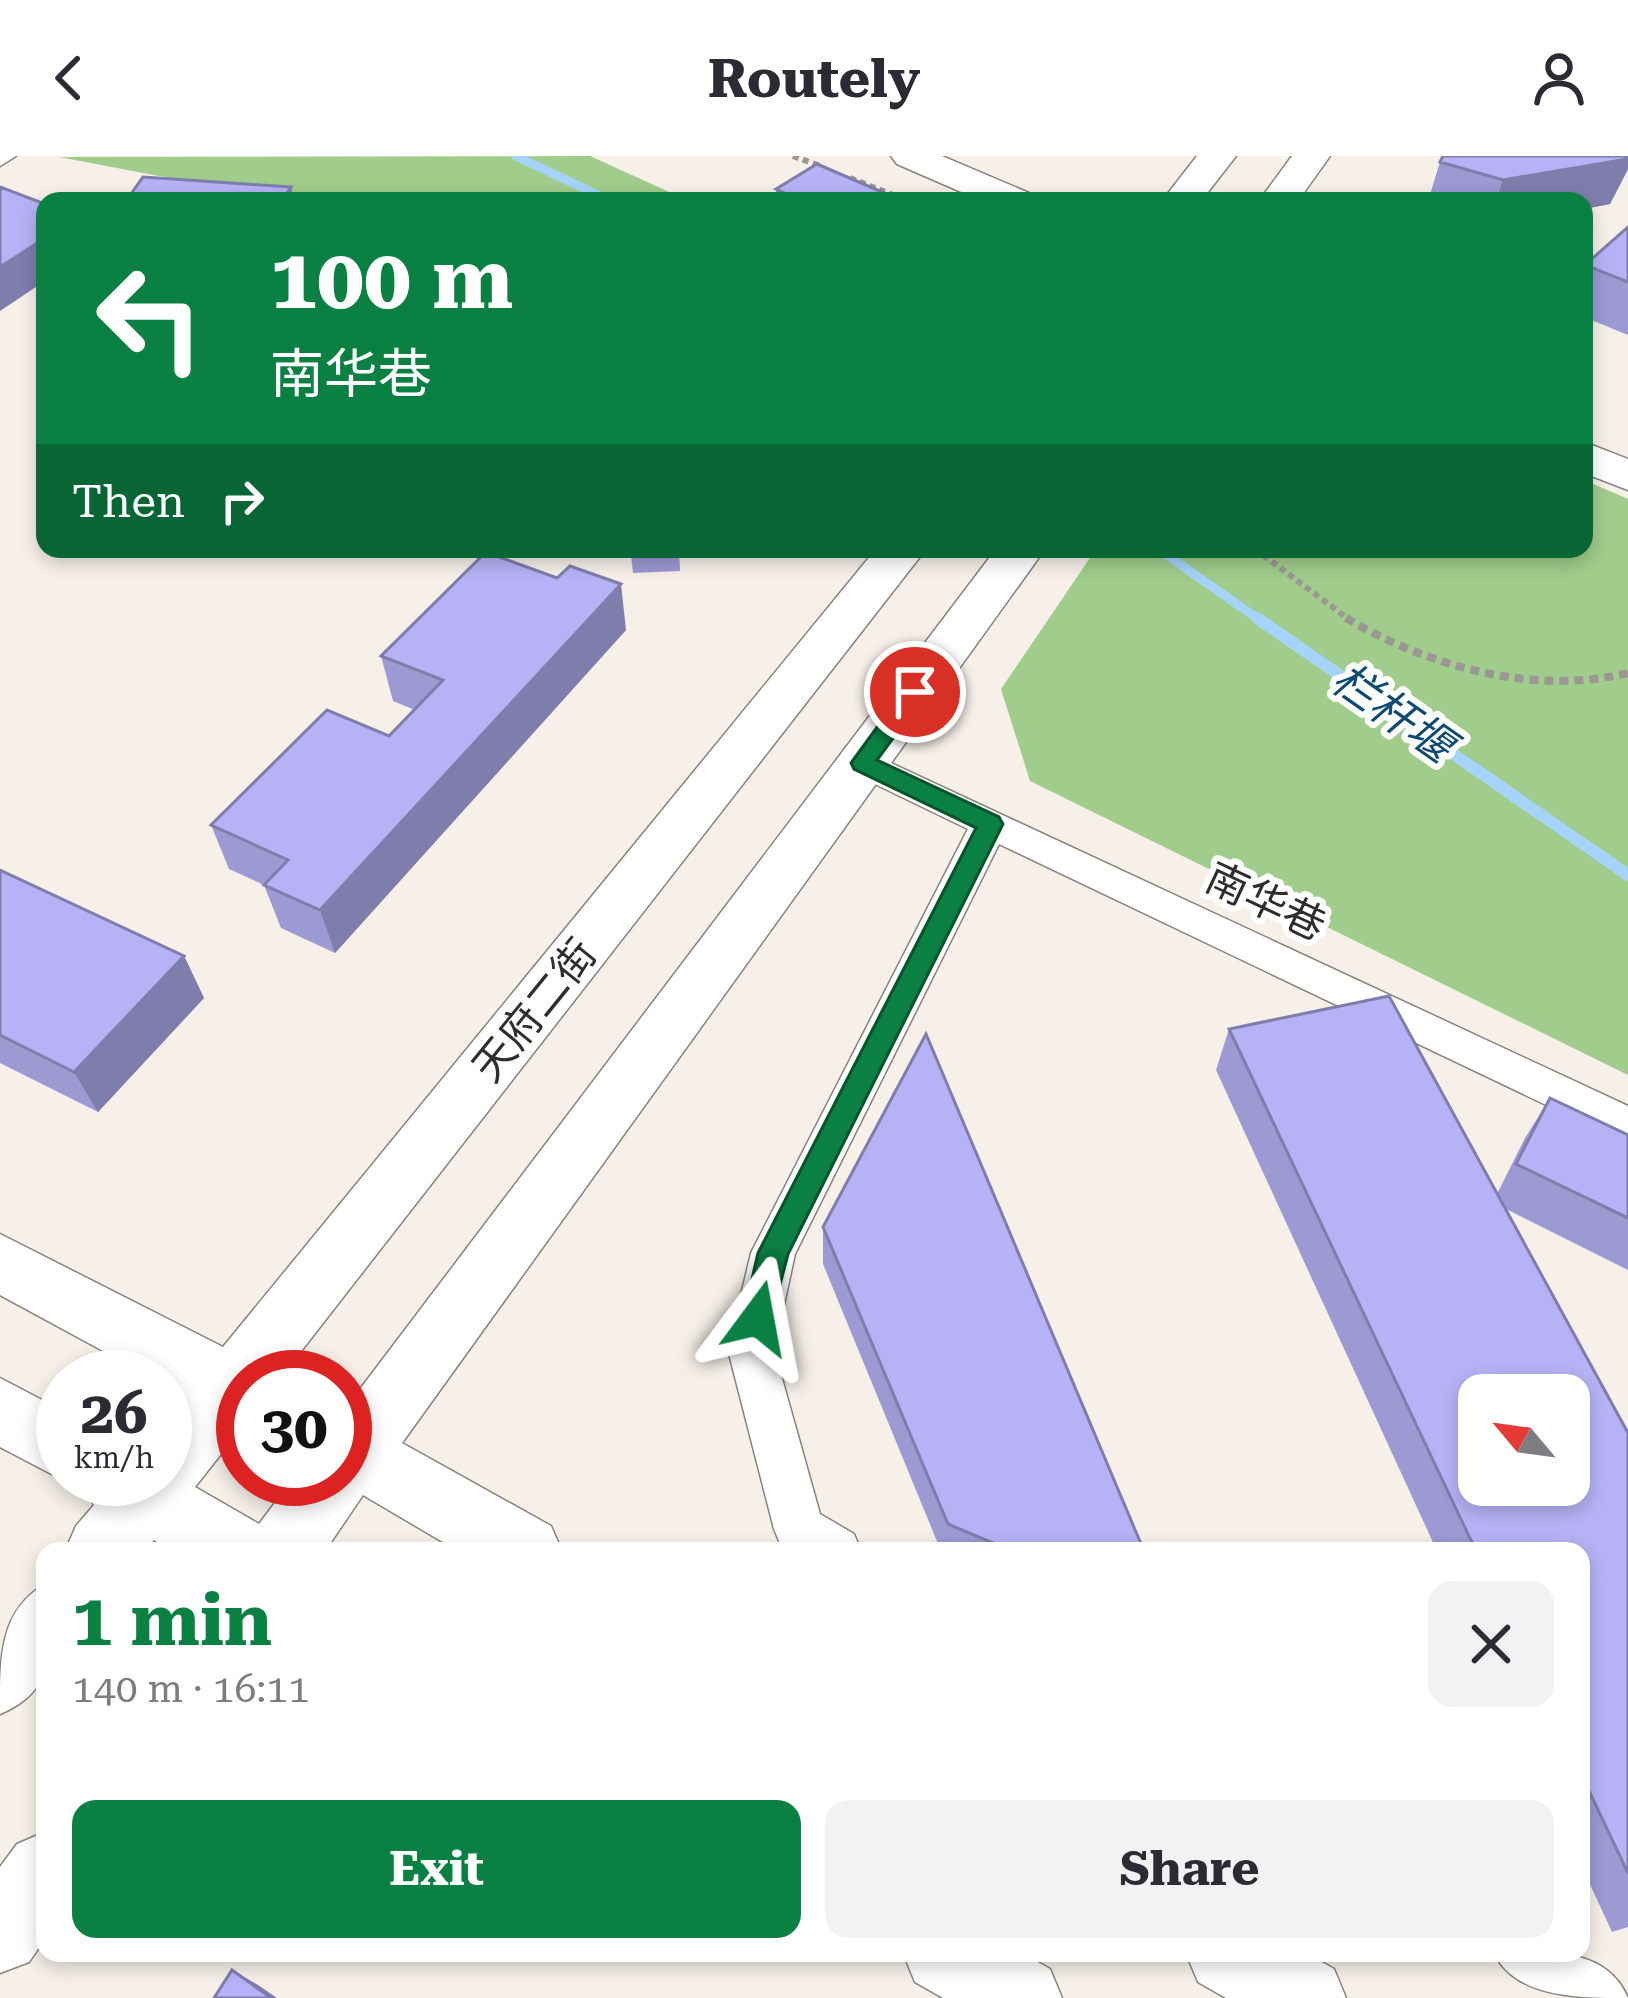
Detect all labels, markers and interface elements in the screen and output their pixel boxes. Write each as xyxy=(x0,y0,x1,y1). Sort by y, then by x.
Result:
icon: back xyxy=(36,45,102,111)
icon: person xyxy=(1526,45,1592,111)
text: Routely xyxy=(708,47,920,110)
text: 100 m xyxy=(270,230,513,328)
icon: left xyxy=(72,240,228,396)
text: 南华巷 xyxy=(270,343,432,406)
icon: right xyxy=(209,468,275,534)
text: Then xyxy=(72,475,185,528)
pin xyxy=(864,641,966,743)
water label: 栏杆堰 xyxy=(1322,652,1469,777)
icon: arrive xyxy=(882,659,948,725)
street label: 南华巷 xyxy=(1198,853,1333,950)
street label: 天府二街 xyxy=(462,930,606,1091)
position arrow xyxy=(695,1255,821,1381)
speed limit sign: 30 xyxy=(216,1350,372,1506)
north arrow xyxy=(1458,1374,1590,1506)
map controls xyxy=(1458,1374,1590,1506)
text: 26 xyxy=(80,1377,148,1448)
text: km/h xyxy=(74,1440,154,1475)
text: 1 min xyxy=(72,1578,272,1663)
button: close xyxy=(1428,1581,1554,1707)
text: 140 m · 16:11 xyxy=(72,1666,310,1712)
button: Exit xyxy=(72,1800,801,1938)
button: Share xyxy=(825,1800,1554,1938)

